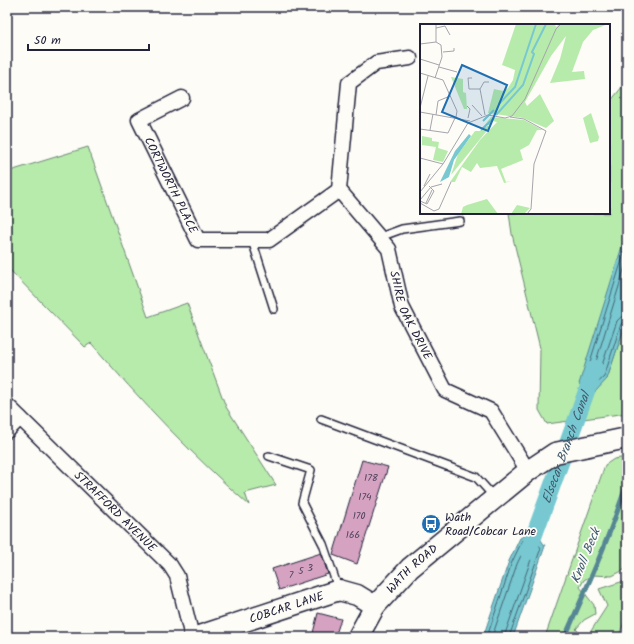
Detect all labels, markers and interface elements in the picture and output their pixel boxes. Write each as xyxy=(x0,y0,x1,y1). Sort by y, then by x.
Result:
inset map xyxy=(420,24,610,214)
scale bar xyxy=(28,26,149,52)
text: 50 m xyxy=(34,31,61,50)
street label: CORTWORTH PLACE xyxy=(139,134,203,238)
street label: SHIRE OAK DRIVE xyxy=(385,269,438,364)
water label: Elsecar Branch Canal xyxy=(536,386,597,506)
street label: STRAFFORD AVENUE xyxy=(70,466,162,557)
house number: 178 xyxy=(364,470,379,486)
house number: 174 xyxy=(358,489,372,505)
house number: 170 xyxy=(353,508,365,524)
place label: Wath Road/Cobcar Lane xyxy=(445,508,537,541)
bus stop icon: Wath Road/Cobcar Lane xyxy=(420,513,442,535)
water label: Knoll Beck xyxy=(565,523,607,587)
house number: 166 xyxy=(346,527,360,543)
street label: WATH ROAD xyxy=(382,539,442,598)
house number: 3 xyxy=(307,560,313,576)
house number: 5 xyxy=(298,563,304,579)
house number: 7 xyxy=(289,567,294,583)
street label: COBCAR LANE xyxy=(246,586,327,628)

